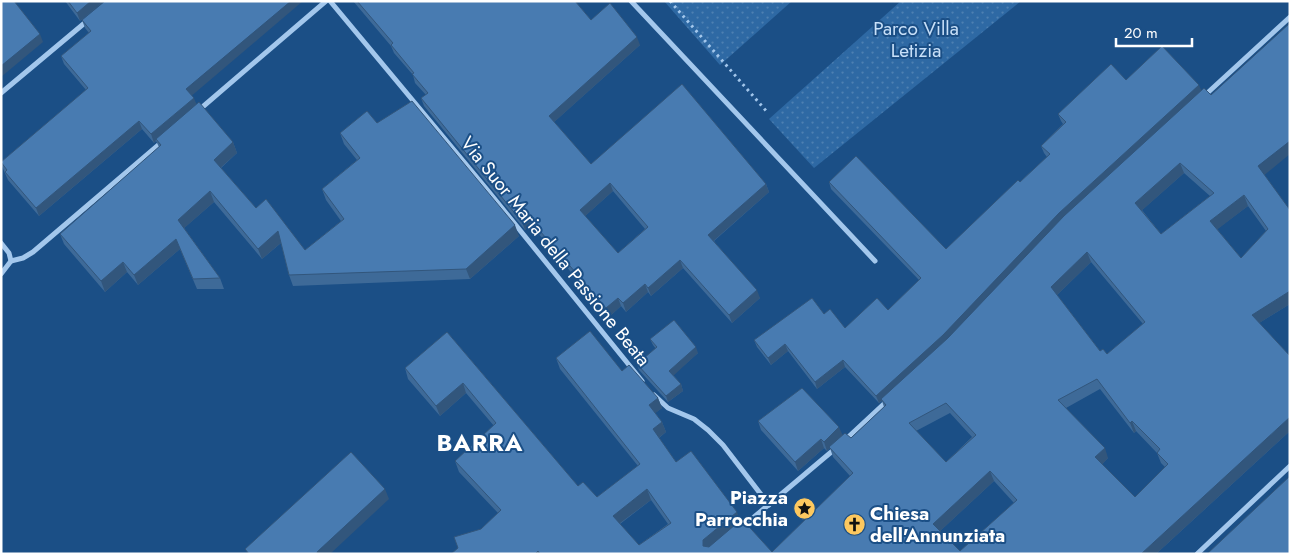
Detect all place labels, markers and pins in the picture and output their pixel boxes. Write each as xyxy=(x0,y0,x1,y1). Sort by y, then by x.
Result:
place label: Piazza Parrocchia xyxy=(695,484,788,533)
place icon: Piazza Parrocchia xyxy=(792,496,816,520)
place label: Chiesa dell'Annunziata xyxy=(870,500,1005,549)
church icon: Chiesa dell'Annunziata xyxy=(842,512,866,536)

